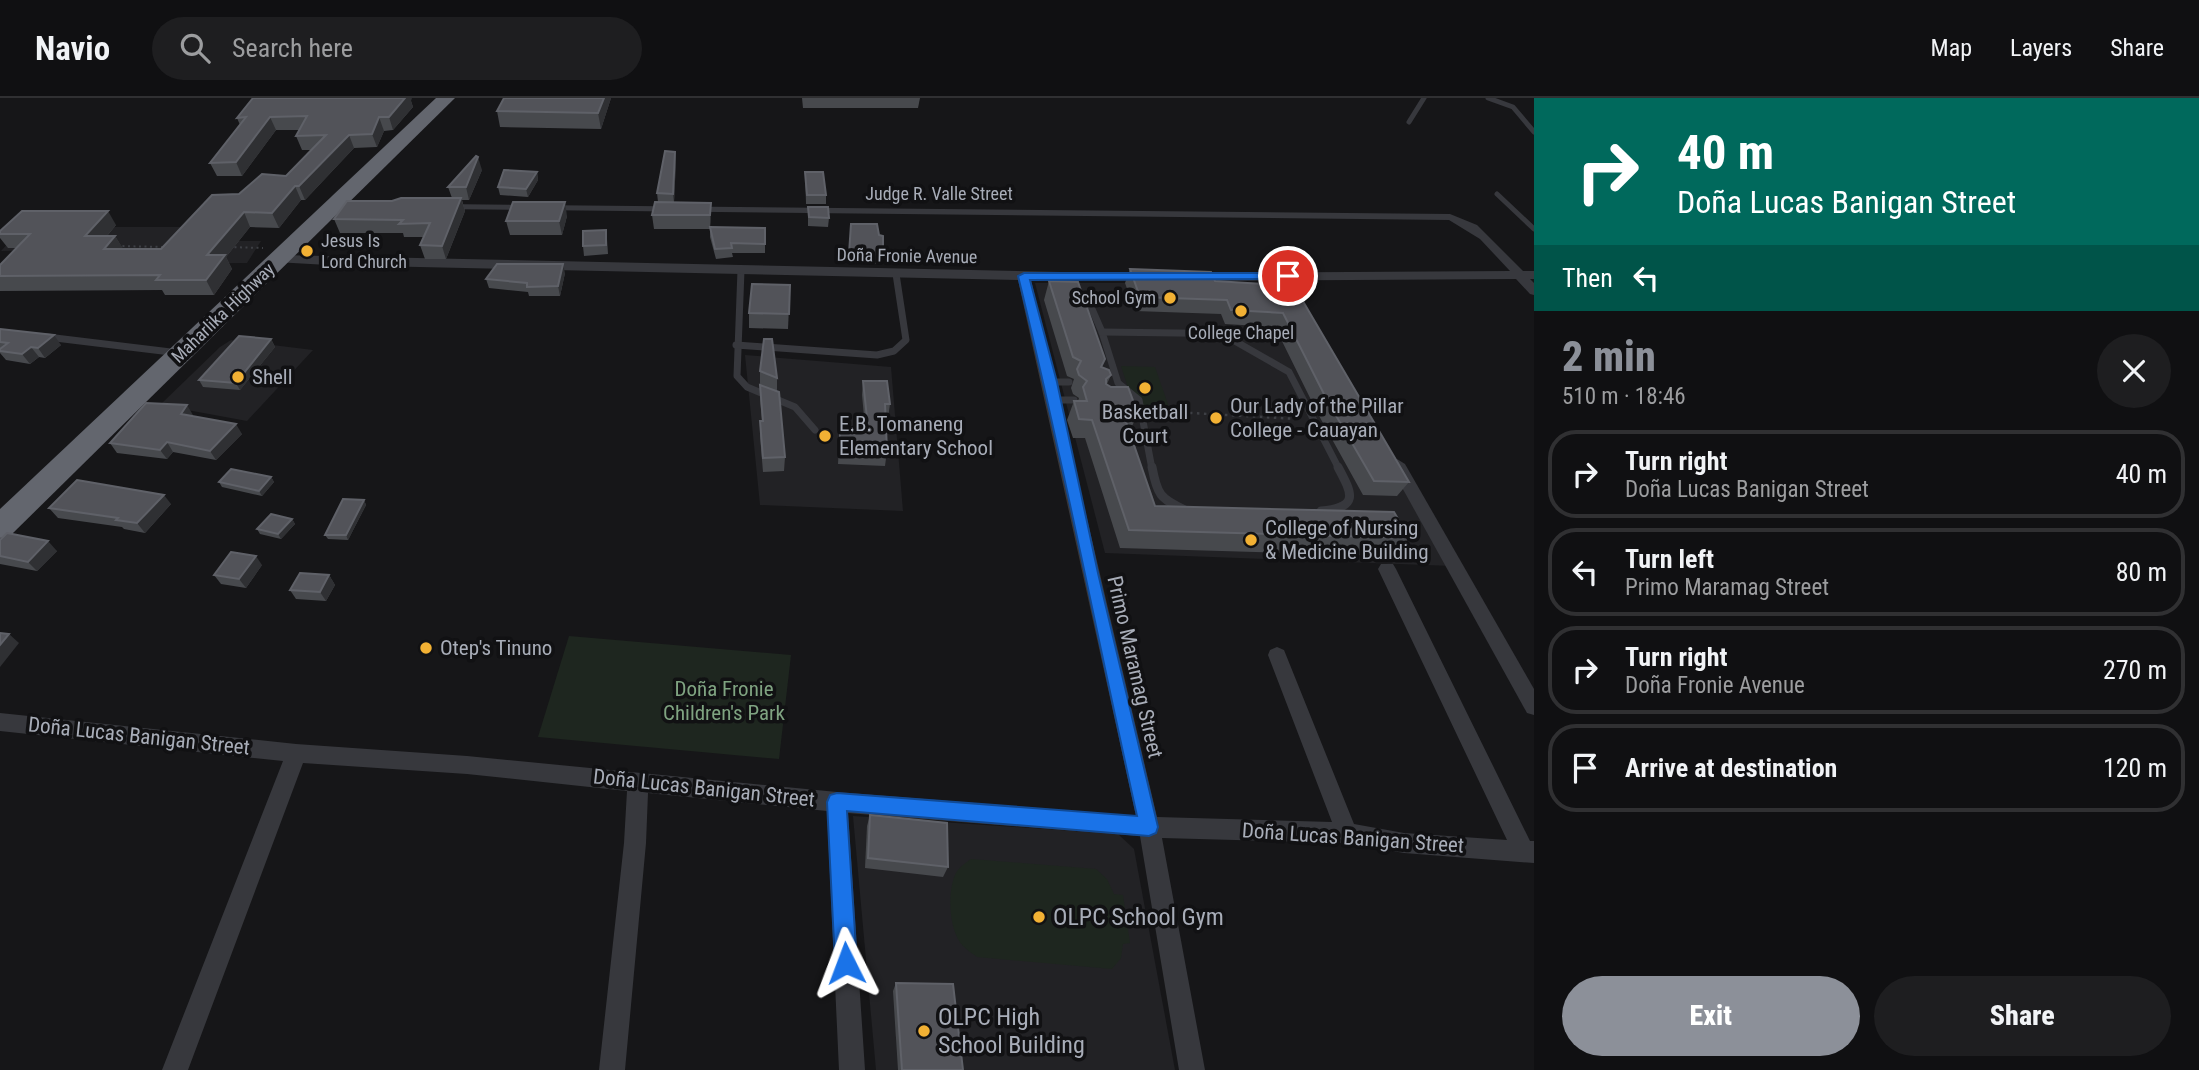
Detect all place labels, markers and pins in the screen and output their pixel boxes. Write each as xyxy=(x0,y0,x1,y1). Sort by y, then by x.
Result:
place label: Jesus Is Lord Church xyxy=(321,230,407,272)
marker: Jesus Is Lord Church xyxy=(299,243,315,259)
pin xyxy=(1258,246,1318,306)
place label: School Gym xyxy=(1072,287,1156,308)
marker: School Gym xyxy=(1162,290,1178,306)
marker: College Chapel xyxy=(1233,303,1249,319)
place label: College Chapel xyxy=(1188,322,1294,343)
place label: Shell xyxy=(252,365,293,389)
marker: Shell xyxy=(230,369,246,385)
marker: Basketball Court xyxy=(1137,380,1153,396)
place label: Our Lady of the Pillar College - Cauayan xyxy=(1230,394,1404,442)
place label: Basketball Court xyxy=(1102,400,1188,448)
marker: Our Lady of the Pillar College - Cauayan xyxy=(1208,410,1224,426)
place label: E.B. Tomaneng Elementary School xyxy=(839,412,993,460)
marker: E.B. Tomaneng Elementary School xyxy=(817,428,833,444)
place label: College of Nursing & Medicine Building xyxy=(1265,516,1429,564)
marker: College of Nursing & Medicine Building xyxy=(1243,532,1259,548)
place label: Otep's Tinuno xyxy=(440,636,552,660)
marker: Otep's Tinuno xyxy=(418,640,434,656)
place label: OLPC School Gym xyxy=(1053,903,1224,931)
marker: OLPC School Gym xyxy=(1031,909,1047,925)
place label: OLPC High School Building xyxy=(938,1003,1085,1059)
marker: OLPC High School Building xyxy=(916,1023,932,1039)

